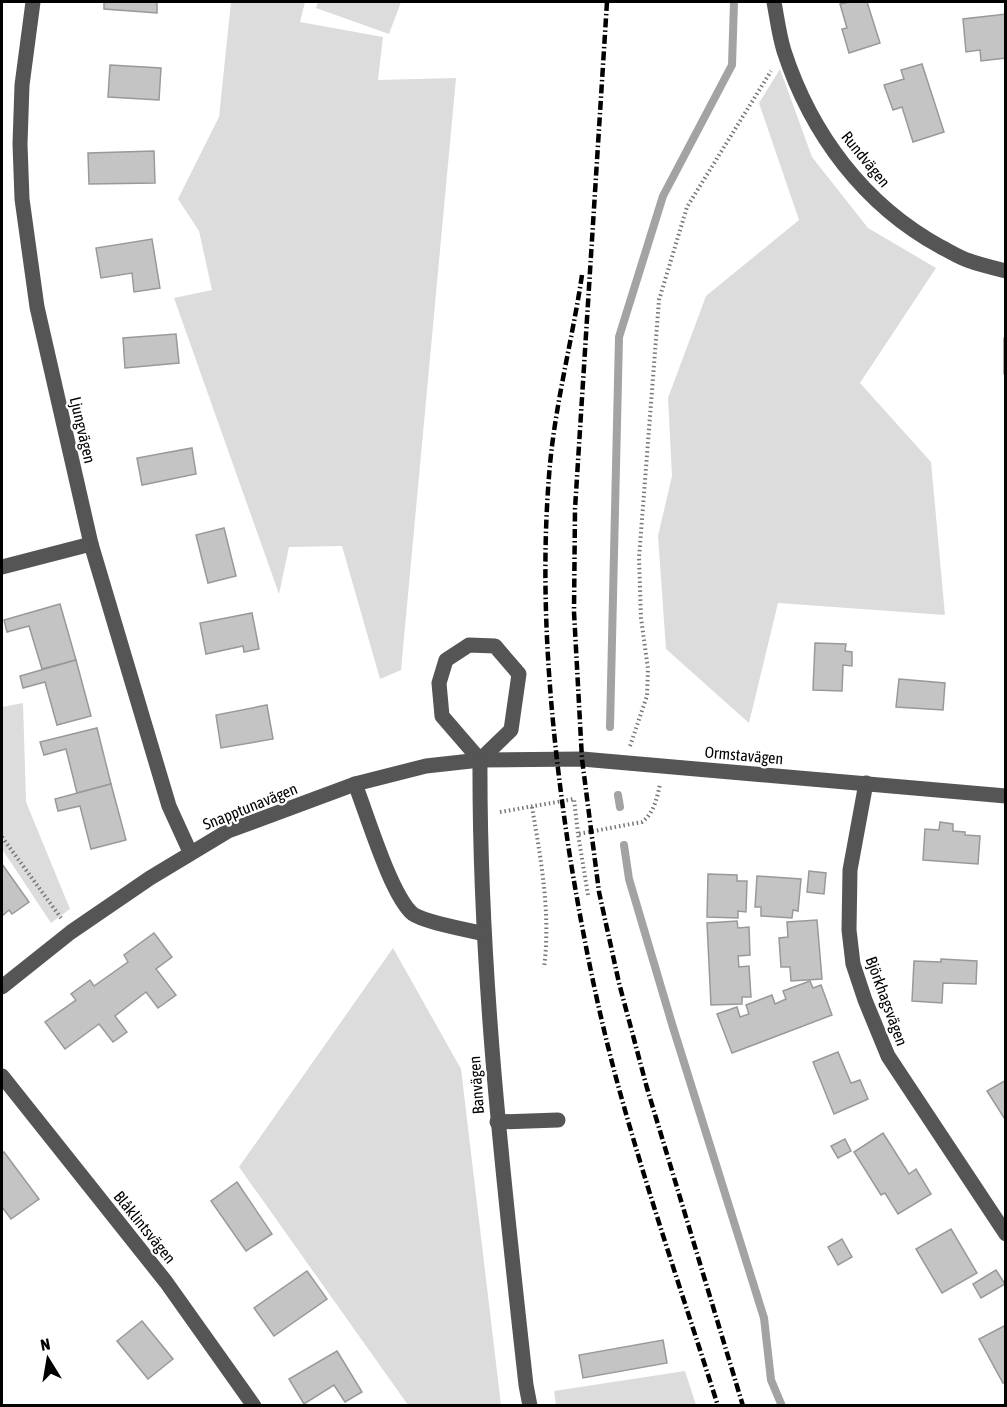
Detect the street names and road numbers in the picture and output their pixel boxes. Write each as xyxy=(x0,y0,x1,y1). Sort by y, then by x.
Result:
street label: Rundvägen xyxy=(837,127,894,191)
street label: Ljungvägen xyxy=(66,395,99,465)
street label: Ormstavägen xyxy=(704,743,784,768)
street label: Snapptunavägen xyxy=(200,779,300,834)
street label: Björkhagsvägen xyxy=(862,954,911,1048)
street label: Banvägen xyxy=(465,1055,488,1115)
street label: Blåklintsvägen xyxy=(110,1187,180,1267)

